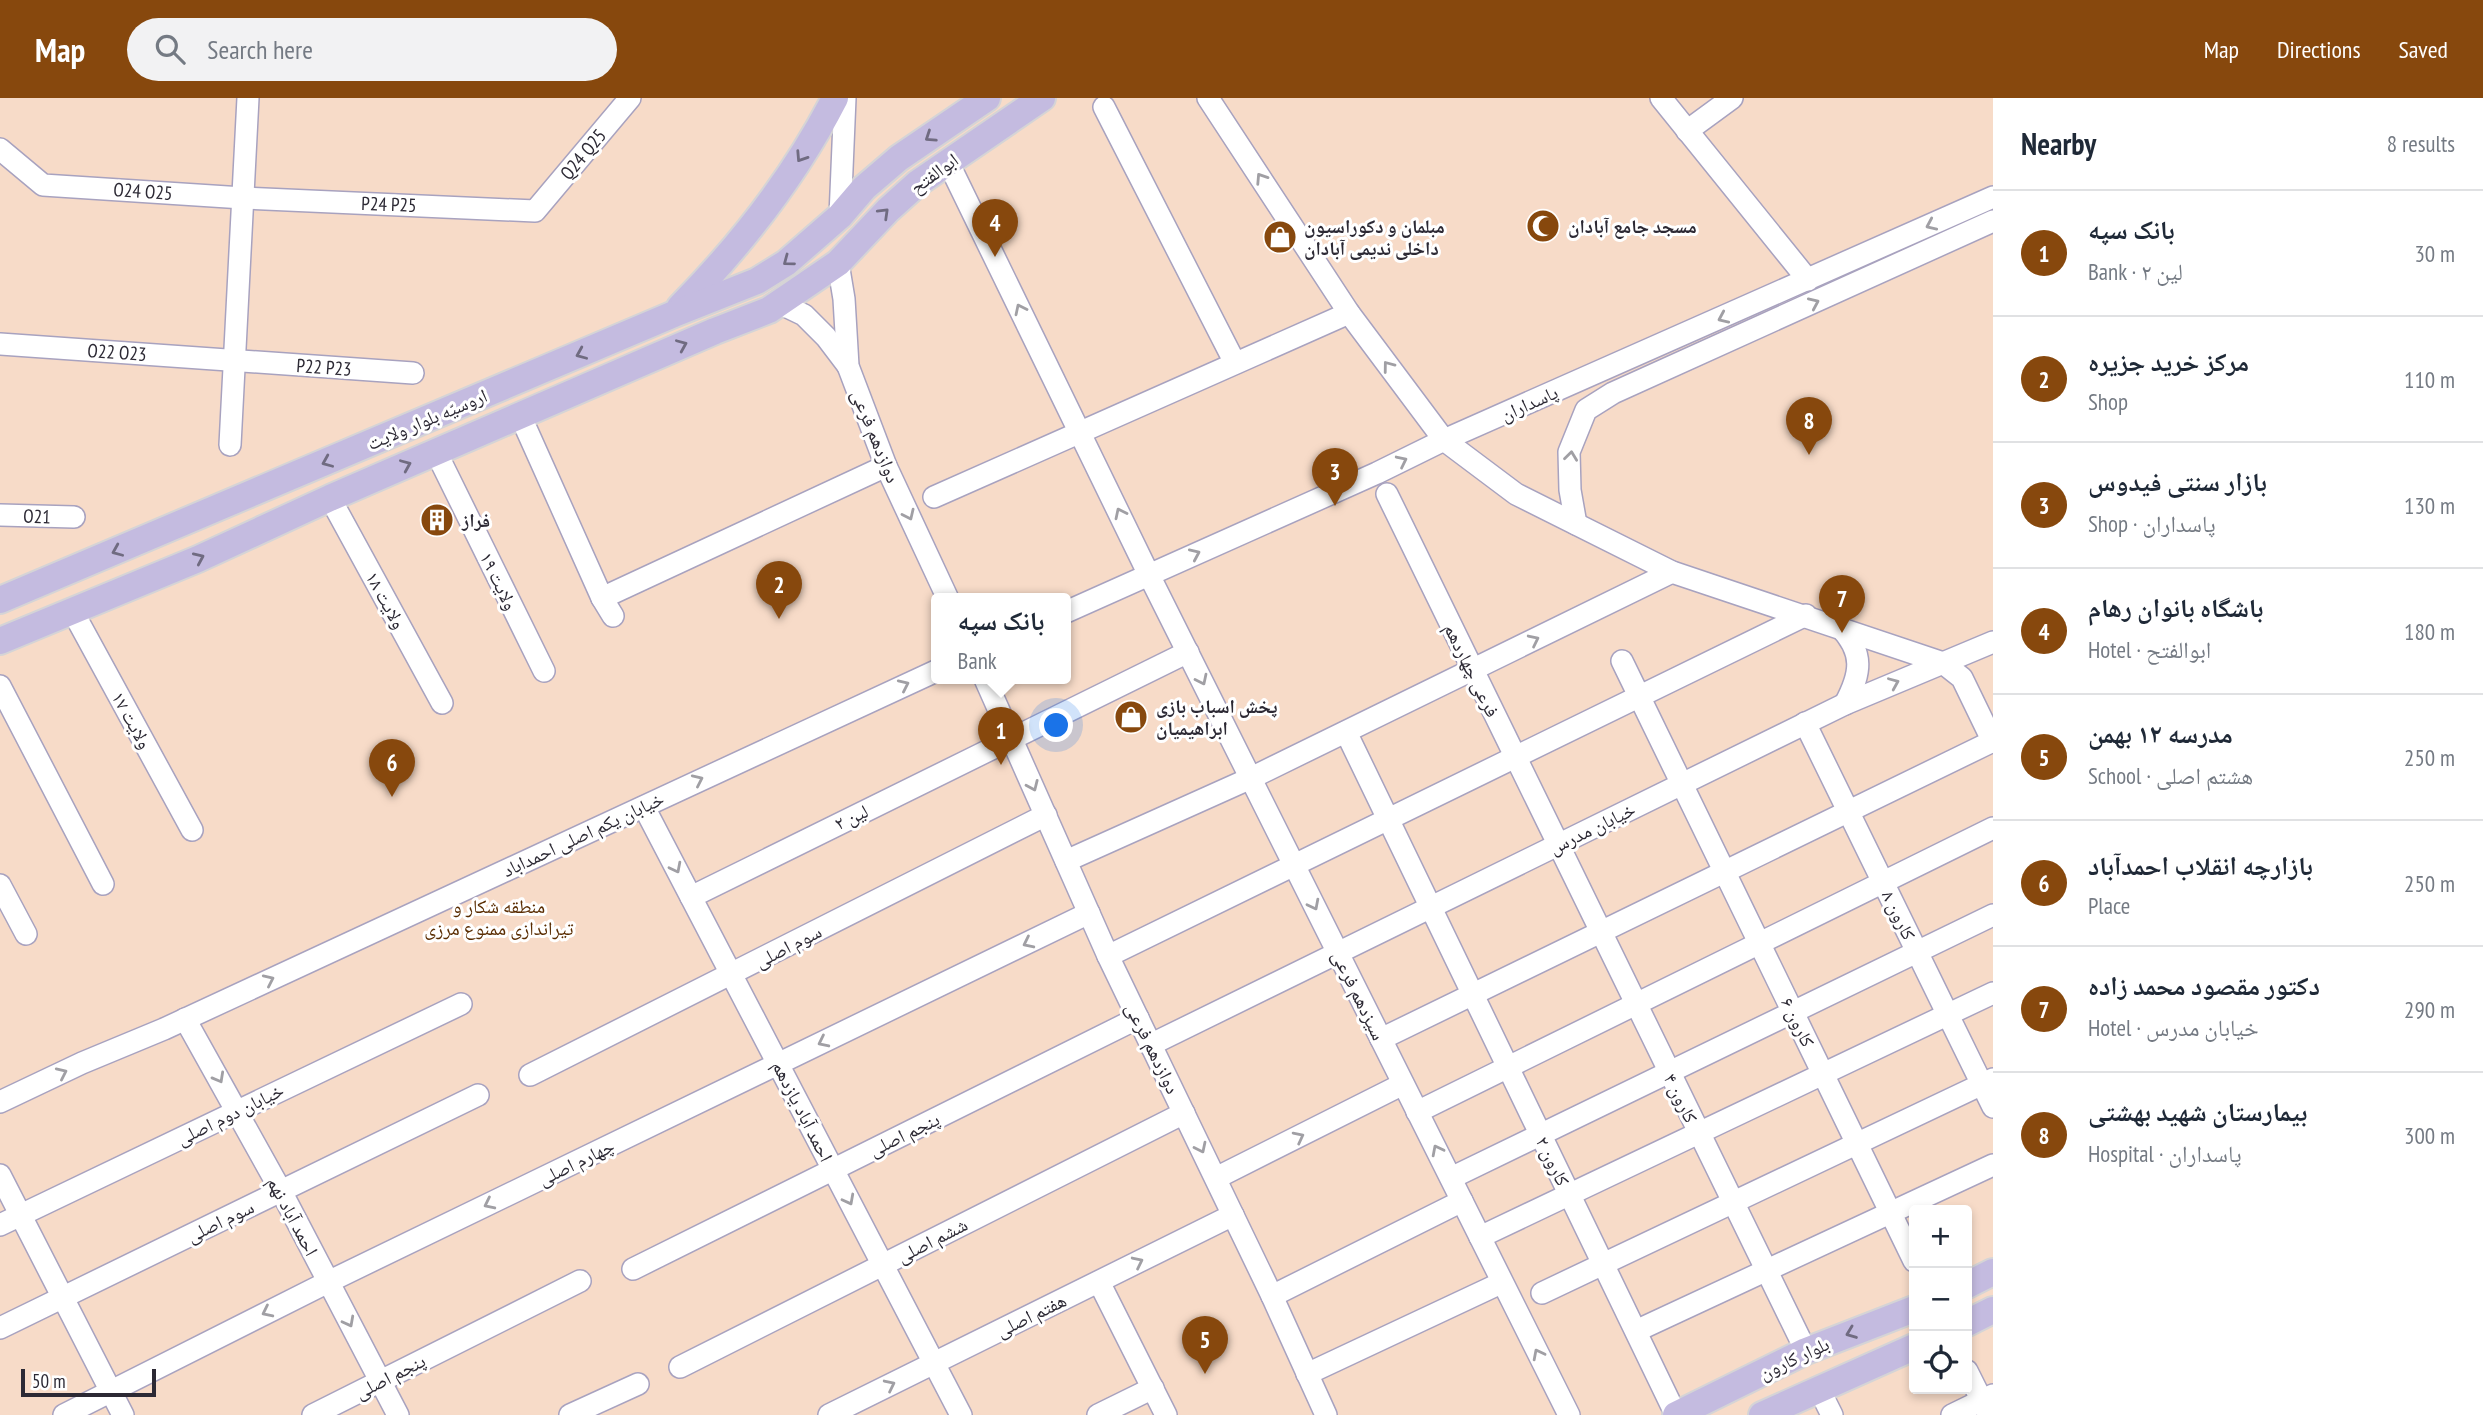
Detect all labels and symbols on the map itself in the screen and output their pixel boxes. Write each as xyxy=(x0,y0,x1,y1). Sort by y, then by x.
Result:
street label: Q24 Q25 xyxy=(555,124,611,184)
one-way arrow xyxy=(925,129,938,142)
street label: ابوالفتح xyxy=(905,147,964,199)
one-way arrow xyxy=(796,149,809,162)
one-way arrow xyxy=(1256,172,1269,185)
street label: O24 O25 xyxy=(113,177,173,205)
street label: P24 P25 xyxy=(361,191,417,217)
pin: 4 xyxy=(972,199,1018,257)
mosque icon: مسجد جامع آبادان xyxy=(1524,207,1562,245)
one-way arrow xyxy=(876,209,889,222)
place label: مبلمان و دکوراسیون داخلی ندیمی آبادان xyxy=(1304,214,1445,260)
place label: مسجد جامع آبادان xyxy=(1568,214,1697,239)
one-way arrow xyxy=(1926,217,1938,231)
shop icon: مبلمان و دکوراسیون داخلی ندیمی آبادان xyxy=(1261,218,1299,256)
one-way arrow xyxy=(783,252,796,265)
one-way arrow xyxy=(1806,297,1819,311)
one-way arrow xyxy=(1014,304,1028,316)
one-way arrow xyxy=(1718,310,1730,324)
street label: O22 O23 xyxy=(87,338,147,366)
one-way arrow xyxy=(675,339,687,353)
one-way arrow xyxy=(576,346,588,360)
street label: P22 P23 xyxy=(296,353,352,381)
one-way arrow xyxy=(1384,361,1397,374)
street label: پاسداران xyxy=(1497,380,1562,426)
street label: اروسیّه بلوار ولایت xyxy=(363,383,491,455)
street label: دوازدهم فرعی xyxy=(845,386,906,487)
pin: 8 xyxy=(1786,397,1832,455)
pin: 3 xyxy=(1312,448,1358,506)
one-way arrow xyxy=(1563,450,1578,462)
one-way arrow xyxy=(321,453,333,467)
one-way arrow xyxy=(1395,455,1407,469)
one-way arrow xyxy=(399,459,411,473)
building icon: فراز xyxy=(418,501,456,539)
street label: O21 xyxy=(23,504,51,528)
place label: فراز xyxy=(461,508,490,532)
one-way arrow xyxy=(901,508,915,520)
one-way arrow xyxy=(1114,508,1128,521)
one-way arrow xyxy=(112,542,124,556)
street label: ولایت ۱۹ xyxy=(475,548,523,614)
one-way arrow xyxy=(1188,548,1200,562)
one-way arrow xyxy=(192,552,204,566)
pin: 2 xyxy=(756,561,802,619)
street label: ولایت ۱۸ xyxy=(361,567,411,633)
pin: 7 xyxy=(1819,575,1865,633)
street label: فرعی چهاردهم xyxy=(1438,619,1505,721)
one-way arrow xyxy=(1527,634,1539,648)
one-way arrow xyxy=(1193,673,1207,685)
one-way arrow xyxy=(1887,678,1899,692)
one-way arrow xyxy=(897,679,909,693)
street label: ولایت ۱۷ xyxy=(107,687,157,753)
place label: پخش اسباب بازی ابراهیمیان xyxy=(1156,694,1278,740)
shop icon: پخش اسباب بازی ابراهیمیان xyxy=(1112,698,1150,736)
pin: 1 xyxy=(978,707,1024,765)
your location xyxy=(1039,708,1073,742)
pin: 6 xyxy=(369,739,415,797)
one-way arrow xyxy=(690,775,703,789)
one-way arrow xyxy=(1025,779,1039,791)
street label: خیابان یکم اصلی احمداباد xyxy=(498,786,668,883)
street label: خیابان مدرس xyxy=(1545,797,1639,859)
street label: لین ۲ xyxy=(830,799,872,835)
one-way arrow xyxy=(667,860,681,873)
street label: کارون ۸ xyxy=(1877,886,1921,944)
park label: منطقه شکار و تیراندازی ممنوع مرزی xyxy=(424,894,574,940)
one-way arrow xyxy=(1306,898,1320,910)
street label: سوم اصلی xyxy=(751,919,826,975)
one-way arrow xyxy=(1023,934,1035,948)
street label: سیزدهم فرعی xyxy=(1326,946,1391,1044)
one-way arrow xyxy=(262,974,274,988)
street label: کارون ۶ xyxy=(1776,993,1820,1051)
street label: دوازدهم فرعی xyxy=(1120,998,1185,1098)
one-way arrow xyxy=(818,1034,830,1048)
street label: احمد آباد یازدهم xyxy=(766,1056,839,1166)
one-way arrow xyxy=(55,1067,67,1081)
street label: کارون ۴ xyxy=(1659,1069,1703,1127)
one-way arrow xyxy=(211,1071,224,1083)
street label: خیابان دوم اصلی xyxy=(173,1078,288,1152)
street label: پنجم اصلی xyxy=(865,1107,944,1162)
one-way arrow xyxy=(1292,1131,1304,1145)
street label: کارون ۲ xyxy=(1531,1132,1575,1190)
street label: چهارم اصلی xyxy=(534,1133,619,1193)
one-way arrow xyxy=(1193,1141,1207,1153)
one-way arrow xyxy=(1431,1145,1445,1157)
street label: احمد آباد نهم xyxy=(261,1172,324,1260)
one-way arrow xyxy=(840,1193,854,1205)
street label: سوم اصلی xyxy=(182,1194,258,1249)
one-way arrow xyxy=(484,1196,496,1210)
street label: ششم اصلی xyxy=(893,1212,972,1269)
one-way arrow xyxy=(1131,1256,1143,1270)
street label: هفتم اصلی xyxy=(992,1288,1070,1343)
one-way arrow xyxy=(262,1304,274,1318)
one-way arrow xyxy=(341,1315,354,1327)
pin: 5 xyxy=(1182,1316,1228,1374)
one-way arrow xyxy=(1845,1325,1857,1339)
street label: بلوار کارون xyxy=(1755,1331,1833,1385)
street label: پنجم اصلی xyxy=(351,1348,430,1405)
one-way arrow xyxy=(1533,1349,1547,1361)
scale bar xyxy=(21,1366,156,1398)
one-way arrow xyxy=(883,1379,895,1393)

